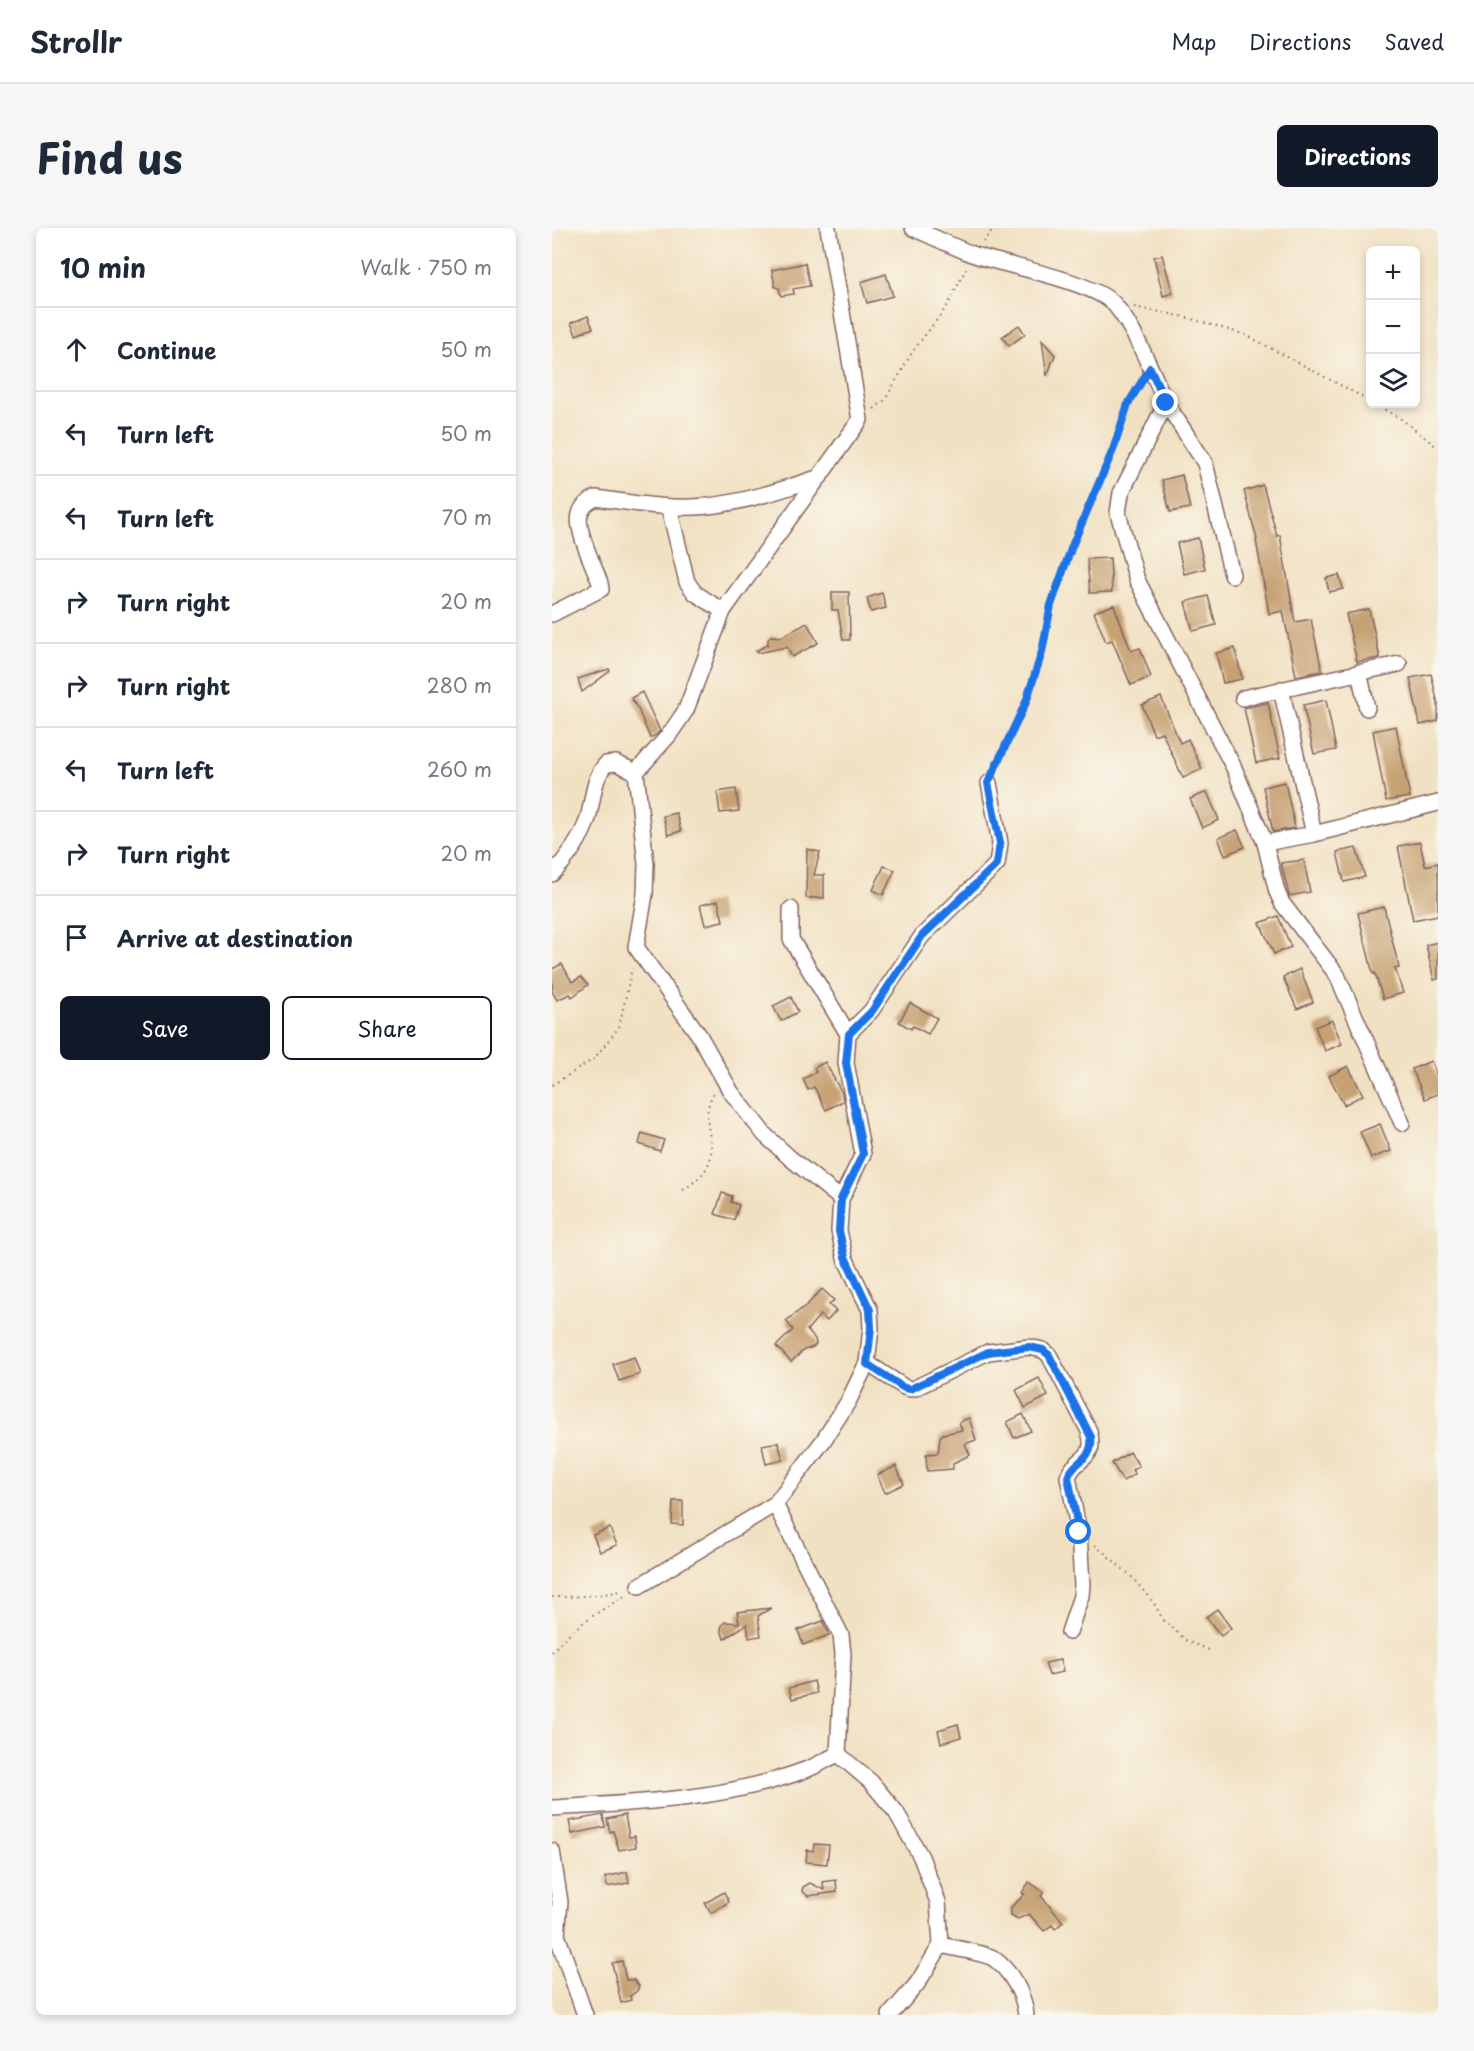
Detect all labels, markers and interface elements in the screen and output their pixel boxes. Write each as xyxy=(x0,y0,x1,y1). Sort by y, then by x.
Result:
text: Strollr xyxy=(30,20,122,63)
text: Map xyxy=(1171,25,1216,57)
text: Directions xyxy=(1249,25,1351,57)
text: Saved xyxy=(1384,25,1444,57)
text: Find us xyxy=(36,125,183,188)
button: Directions xyxy=(1277,125,1438,187)
map controls xyxy=(1366,246,1420,408)
button: + xyxy=(1366,246,1420,300)
text: 10 min xyxy=(60,248,146,287)
text: Walk · 750 m xyxy=(360,252,492,282)
button: − xyxy=(1366,300,1420,354)
icon: ahead xyxy=(60,333,93,366)
text: Continue xyxy=(117,333,216,366)
text: 50 m xyxy=(440,334,492,364)
button: layers xyxy=(1366,354,1420,408)
route end xyxy=(1152,389,1178,415)
icon: left xyxy=(60,417,93,450)
text: Turn left xyxy=(117,417,214,450)
text: 50 m xyxy=(440,418,492,448)
icon: left xyxy=(60,501,93,534)
text: Turn left xyxy=(117,501,214,534)
text: 70 m xyxy=(442,502,492,532)
icon: right xyxy=(60,585,93,618)
text: Turn right xyxy=(117,585,230,618)
text: 20 m xyxy=(440,586,492,616)
icon: right xyxy=(60,669,93,702)
text: Turn right xyxy=(117,669,230,702)
text: 280 m xyxy=(427,670,492,700)
icon: left xyxy=(60,753,93,786)
text: Turn left xyxy=(117,753,214,786)
text: 260 m xyxy=(427,754,492,784)
icon: right xyxy=(60,837,93,870)
text: Turn right xyxy=(117,837,230,870)
text: 20 m xyxy=(440,838,492,868)
icon: arrive xyxy=(60,921,93,954)
text: Arrive at destination xyxy=(117,921,353,954)
button: Save xyxy=(60,996,270,1060)
button: Share xyxy=(282,996,492,1060)
route start xyxy=(1065,1518,1091,1544)

